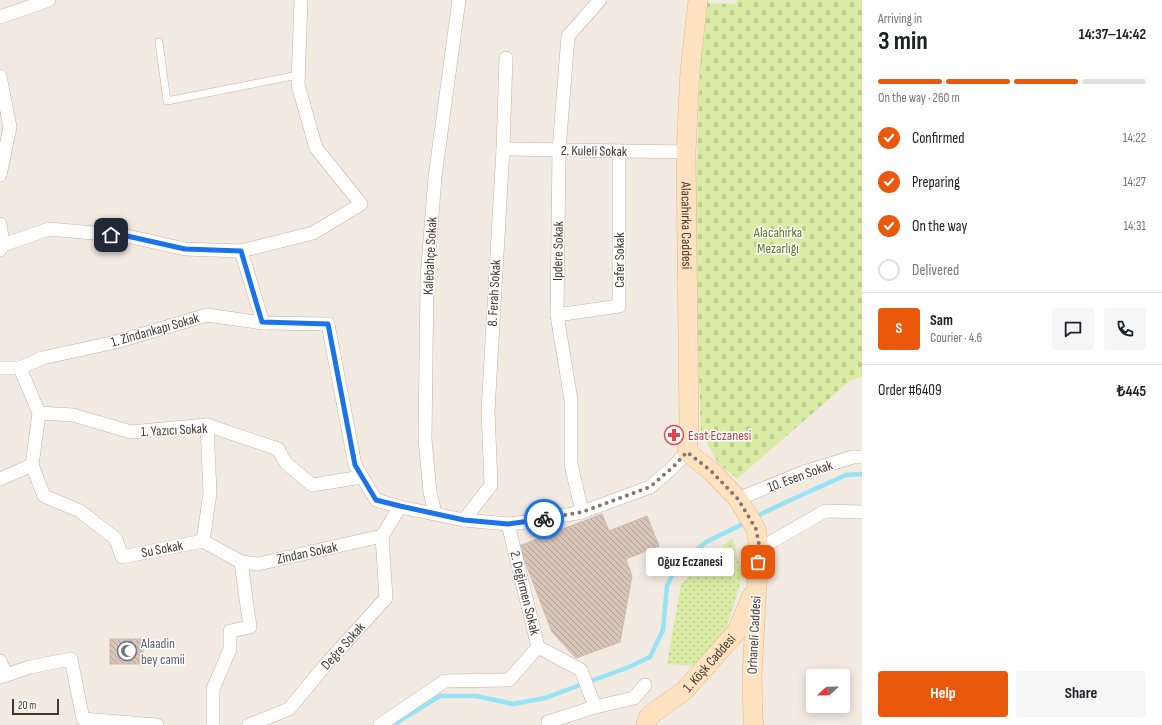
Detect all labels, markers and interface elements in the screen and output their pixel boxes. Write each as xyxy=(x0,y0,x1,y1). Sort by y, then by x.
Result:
text: Arriving in xyxy=(878,11,922,27)
text: 14:37–14:42 xyxy=(1079,25,1146,44)
text: 3 min xyxy=(878,26,928,57)
text: On the way · 260 m xyxy=(878,90,960,106)
icon: check xyxy=(878,127,900,149)
text: Confirmed xyxy=(912,129,965,148)
text: 14:22 xyxy=(1123,130,1146,146)
street label: 2. Kuleli Sokak xyxy=(561,142,628,160)
icon: check xyxy=(878,171,900,193)
text: Preparing xyxy=(912,173,960,192)
text: 14:27 xyxy=(1123,174,1146,190)
street label: Alacahırka Caddesi xyxy=(678,181,696,269)
icon: check xyxy=(878,215,900,237)
street label: Kalebahçe Sokak xyxy=(419,216,441,296)
text: On the way xyxy=(912,217,967,236)
pin xyxy=(94,218,128,252)
text: 14:31 xyxy=(1124,218,1146,234)
street label: Ipdere Sokak xyxy=(549,220,567,281)
icon: home xyxy=(100,224,122,246)
park label: Alacahırka Mezarlığı xyxy=(753,224,802,257)
street label: Cafer Sokak xyxy=(611,232,628,288)
street label: 8. Ferah Sokak xyxy=(484,258,504,327)
text: Delivered xyxy=(912,261,959,280)
button: chat xyxy=(1052,308,1094,350)
button: phone xyxy=(1104,308,1146,350)
street label: 1. Zindankapı Sokak xyxy=(109,309,202,351)
text: Sam xyxy=(930,311,953,330)
text: S xyxy=(896,319,902,338)
text: Courier · 4.6 xyxy=(930,330,982,346)
text: Order #6409 xyxy=(878,381,942,400)
text: ₺445 xyxy=(1117,382,1146,401)
street label: 1. Yazıcı Sokak xyxy=(140,420,208,440)
pharmacy icon: Esat Eczanesi xyxy=(663,424,685,446)
place label: Esat Eczanesi xyxy=(688,427,751,444)
street label: 10. Esen Sokak xyxy=(765,456,836,496)
courier xyxy=(524,499,564,539)
icon: bike xyxy=(533,508,555,530)
street label: Su Sokak xyxy=(140,537,185,561)
street label: Zindan Sokak xyxy=(275,538,340,568)
pin xyxy=(741,545,775,579)
callout: Oğuz Eczanesi xyxy=(646,548,734,576)
street label: 2. Değirmen Sokak xyxy=(506,549,544,637)
icon: bag xyxy=(747,551,769,573)
text: Oğuz Eczanesi xyxy=(657,554,723,570)
street label: Orhaneli Caddesi xyxy=(743,595,765,675)
street label: Değre Sokak xyxy=(317,618,369,673)
street label: 1. Köşk Caddesi xyxy=(679,630,739,695)
place label: Alaadin bey camii xyxy=(140,635,185,668)
mosque icon: Alaadin bey camii xyxy=(116,640,138,662)
north arrow xyxy=(806,669,850,713)
map controls xyxy=(806,669,850,713)
button: Help xyxy=(878,671,1008,717)
button: Share xyxy=(1016,671,1146,717)
scale bar xyxy=(12,697,59,716)
text: 20 m xyxy=(18,699,36,712)

